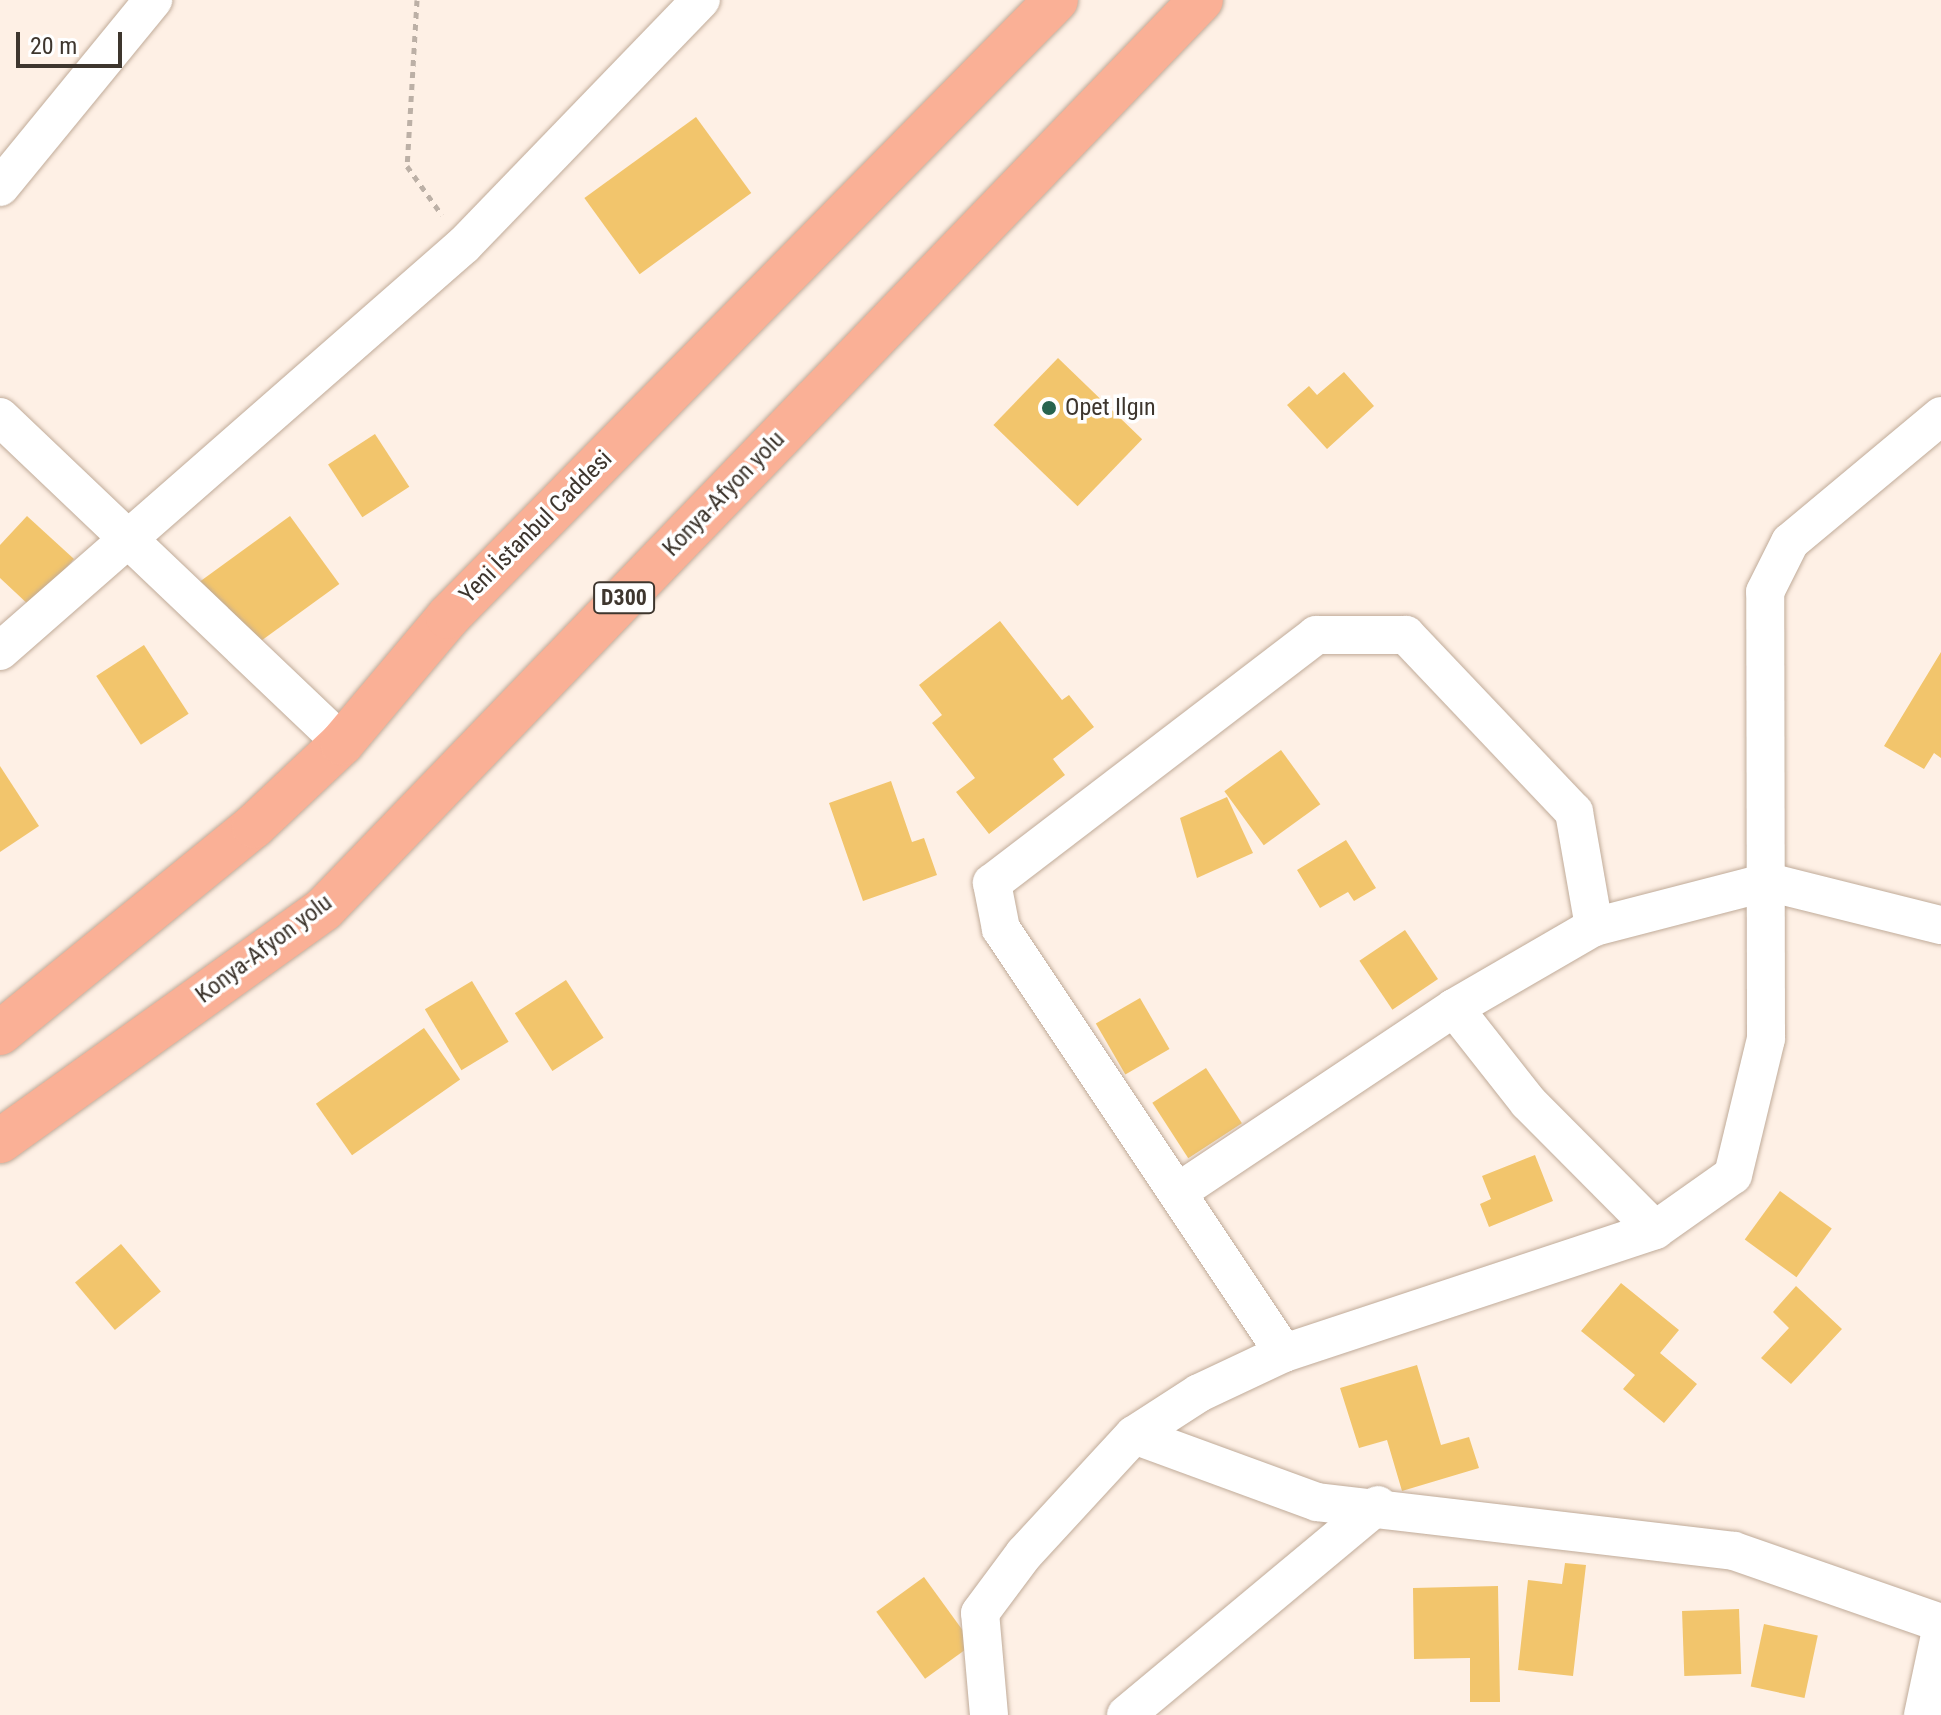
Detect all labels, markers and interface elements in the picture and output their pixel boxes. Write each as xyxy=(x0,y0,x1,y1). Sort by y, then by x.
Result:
scale bar xyxy=(20,16,126,66)
text: 20 m xyxy=(30,32,77,60)
place label: Opet Ilgın xyxy=(1065,394,1156,422)
marker: Opet Ilgın xyxy=(1040,399,1058,417)
street label: Konya-Afyon yolu xyxy=(657,425,791,563)
street label: Yeni İstanbul Caddesi xyxy=(454,445,618,609)
road number: D300 xyxy=(592,580,656,616)
street label: Konya-Afyon yolu xyxy=(190,888,338,1010)

